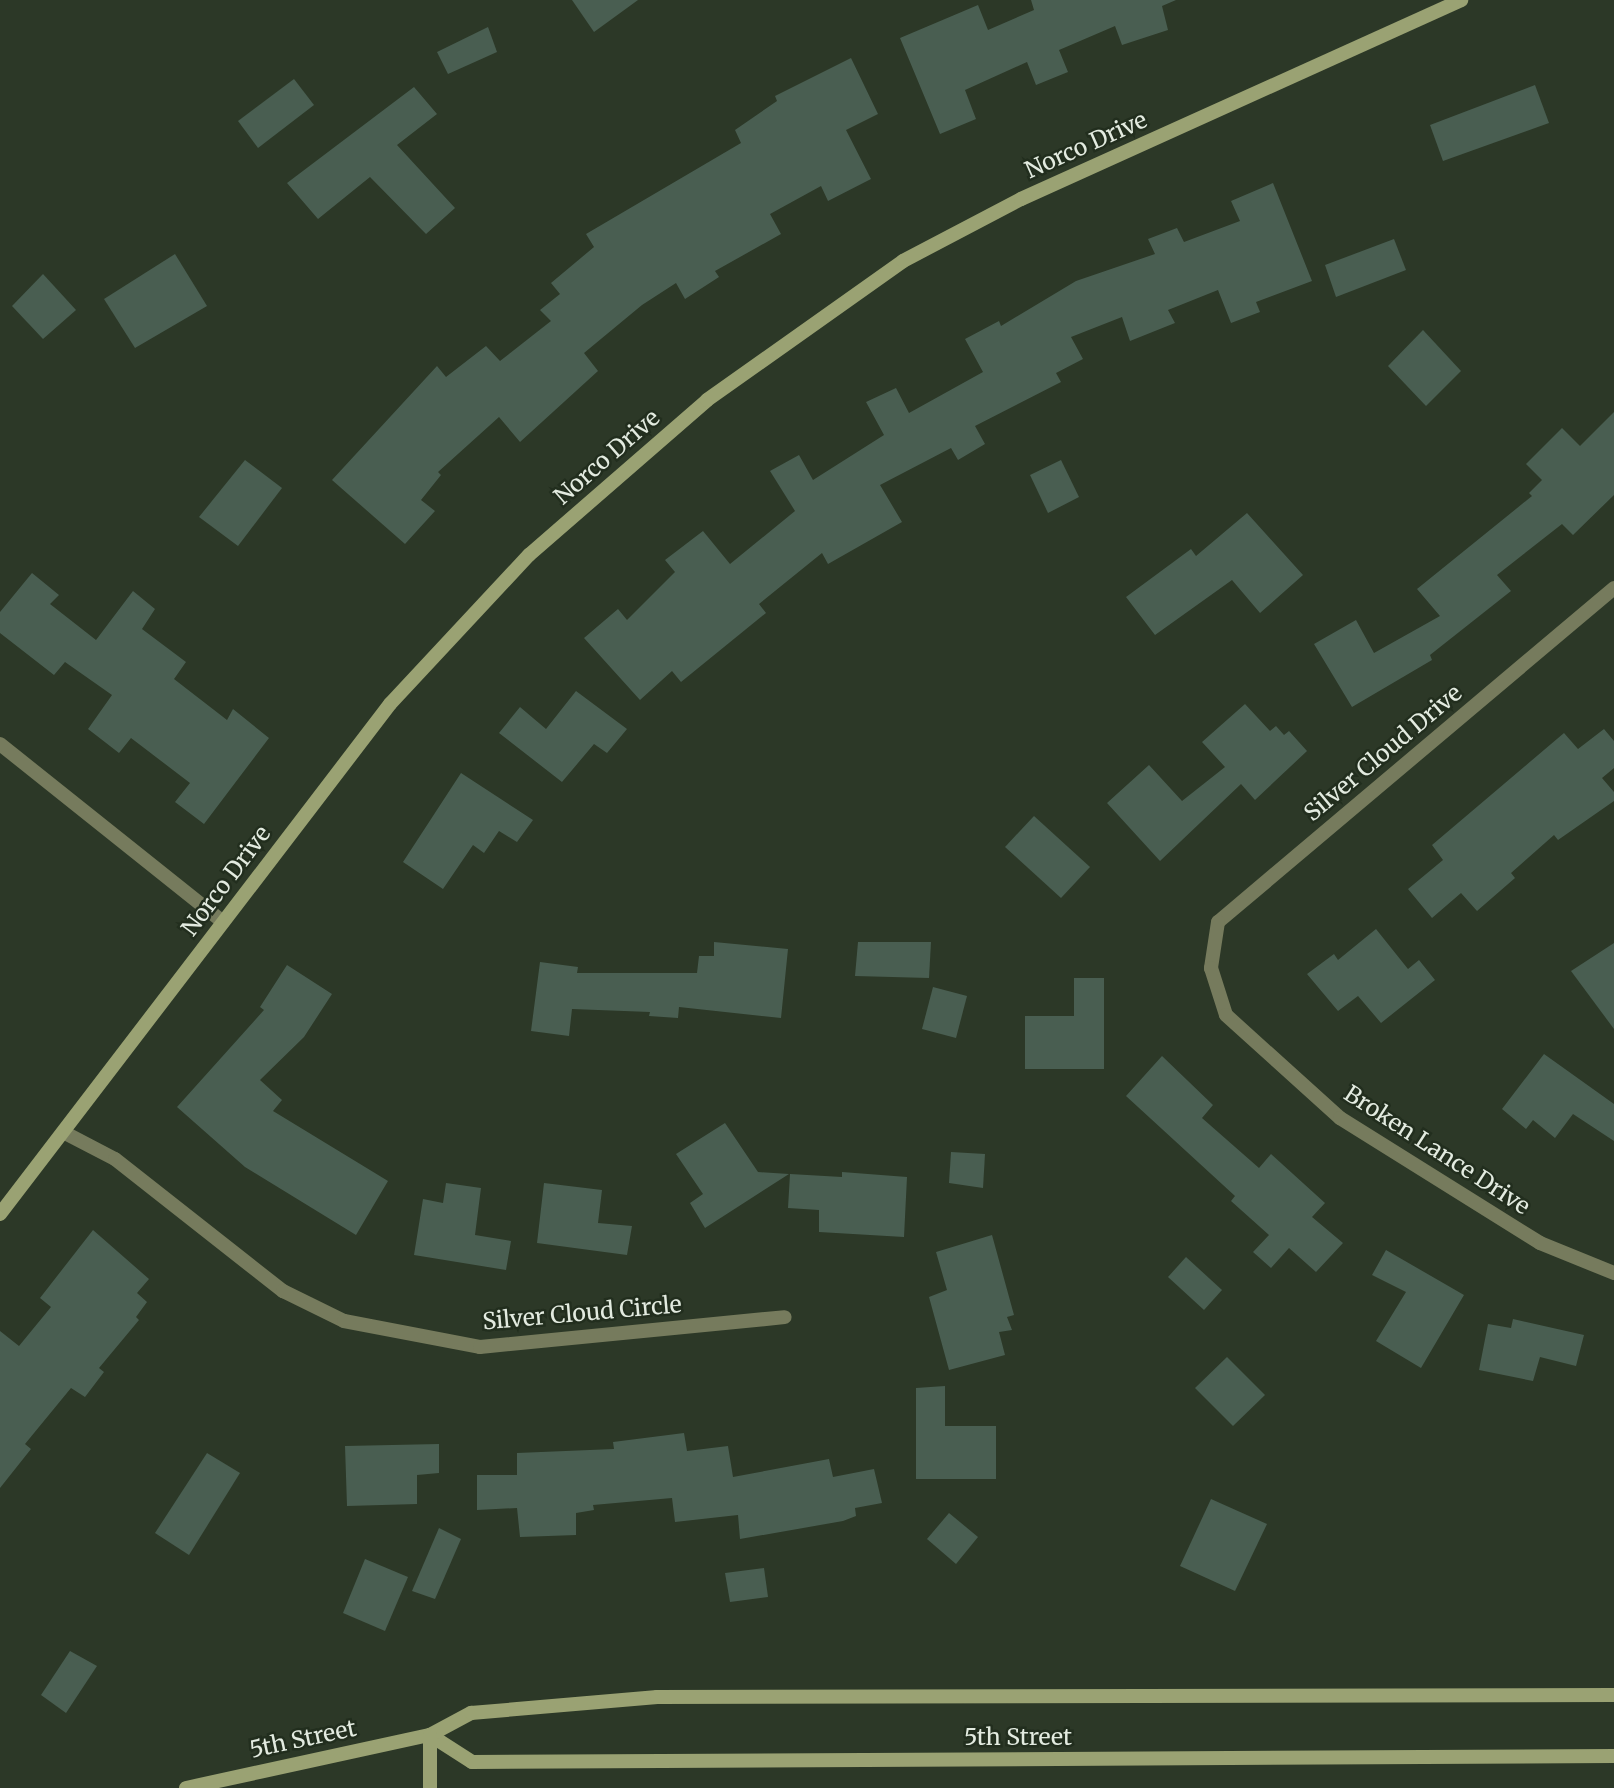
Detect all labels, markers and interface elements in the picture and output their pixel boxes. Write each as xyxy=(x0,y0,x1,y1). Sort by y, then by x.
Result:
street label: Norco Drive xyxy=(1021,106,1151,184)
street label: Norco Drive xyxy=(549,404,665,510)
street label: Silver Cloud Drive xyxy=(1299,679,1467,827)
street label: Norco Drive xyxy=(176,821,276,941)
street label: Broken Lance Drive xyxy=(1339,1080,1535,1220)
street label: Silver Cloud Circle xyxy=(481,1291,683,1335)
street label: 5th Street xyxy=(247,1714,359,1764)
street label: 5th Street xyxy=(964,1723,1072,1751)

